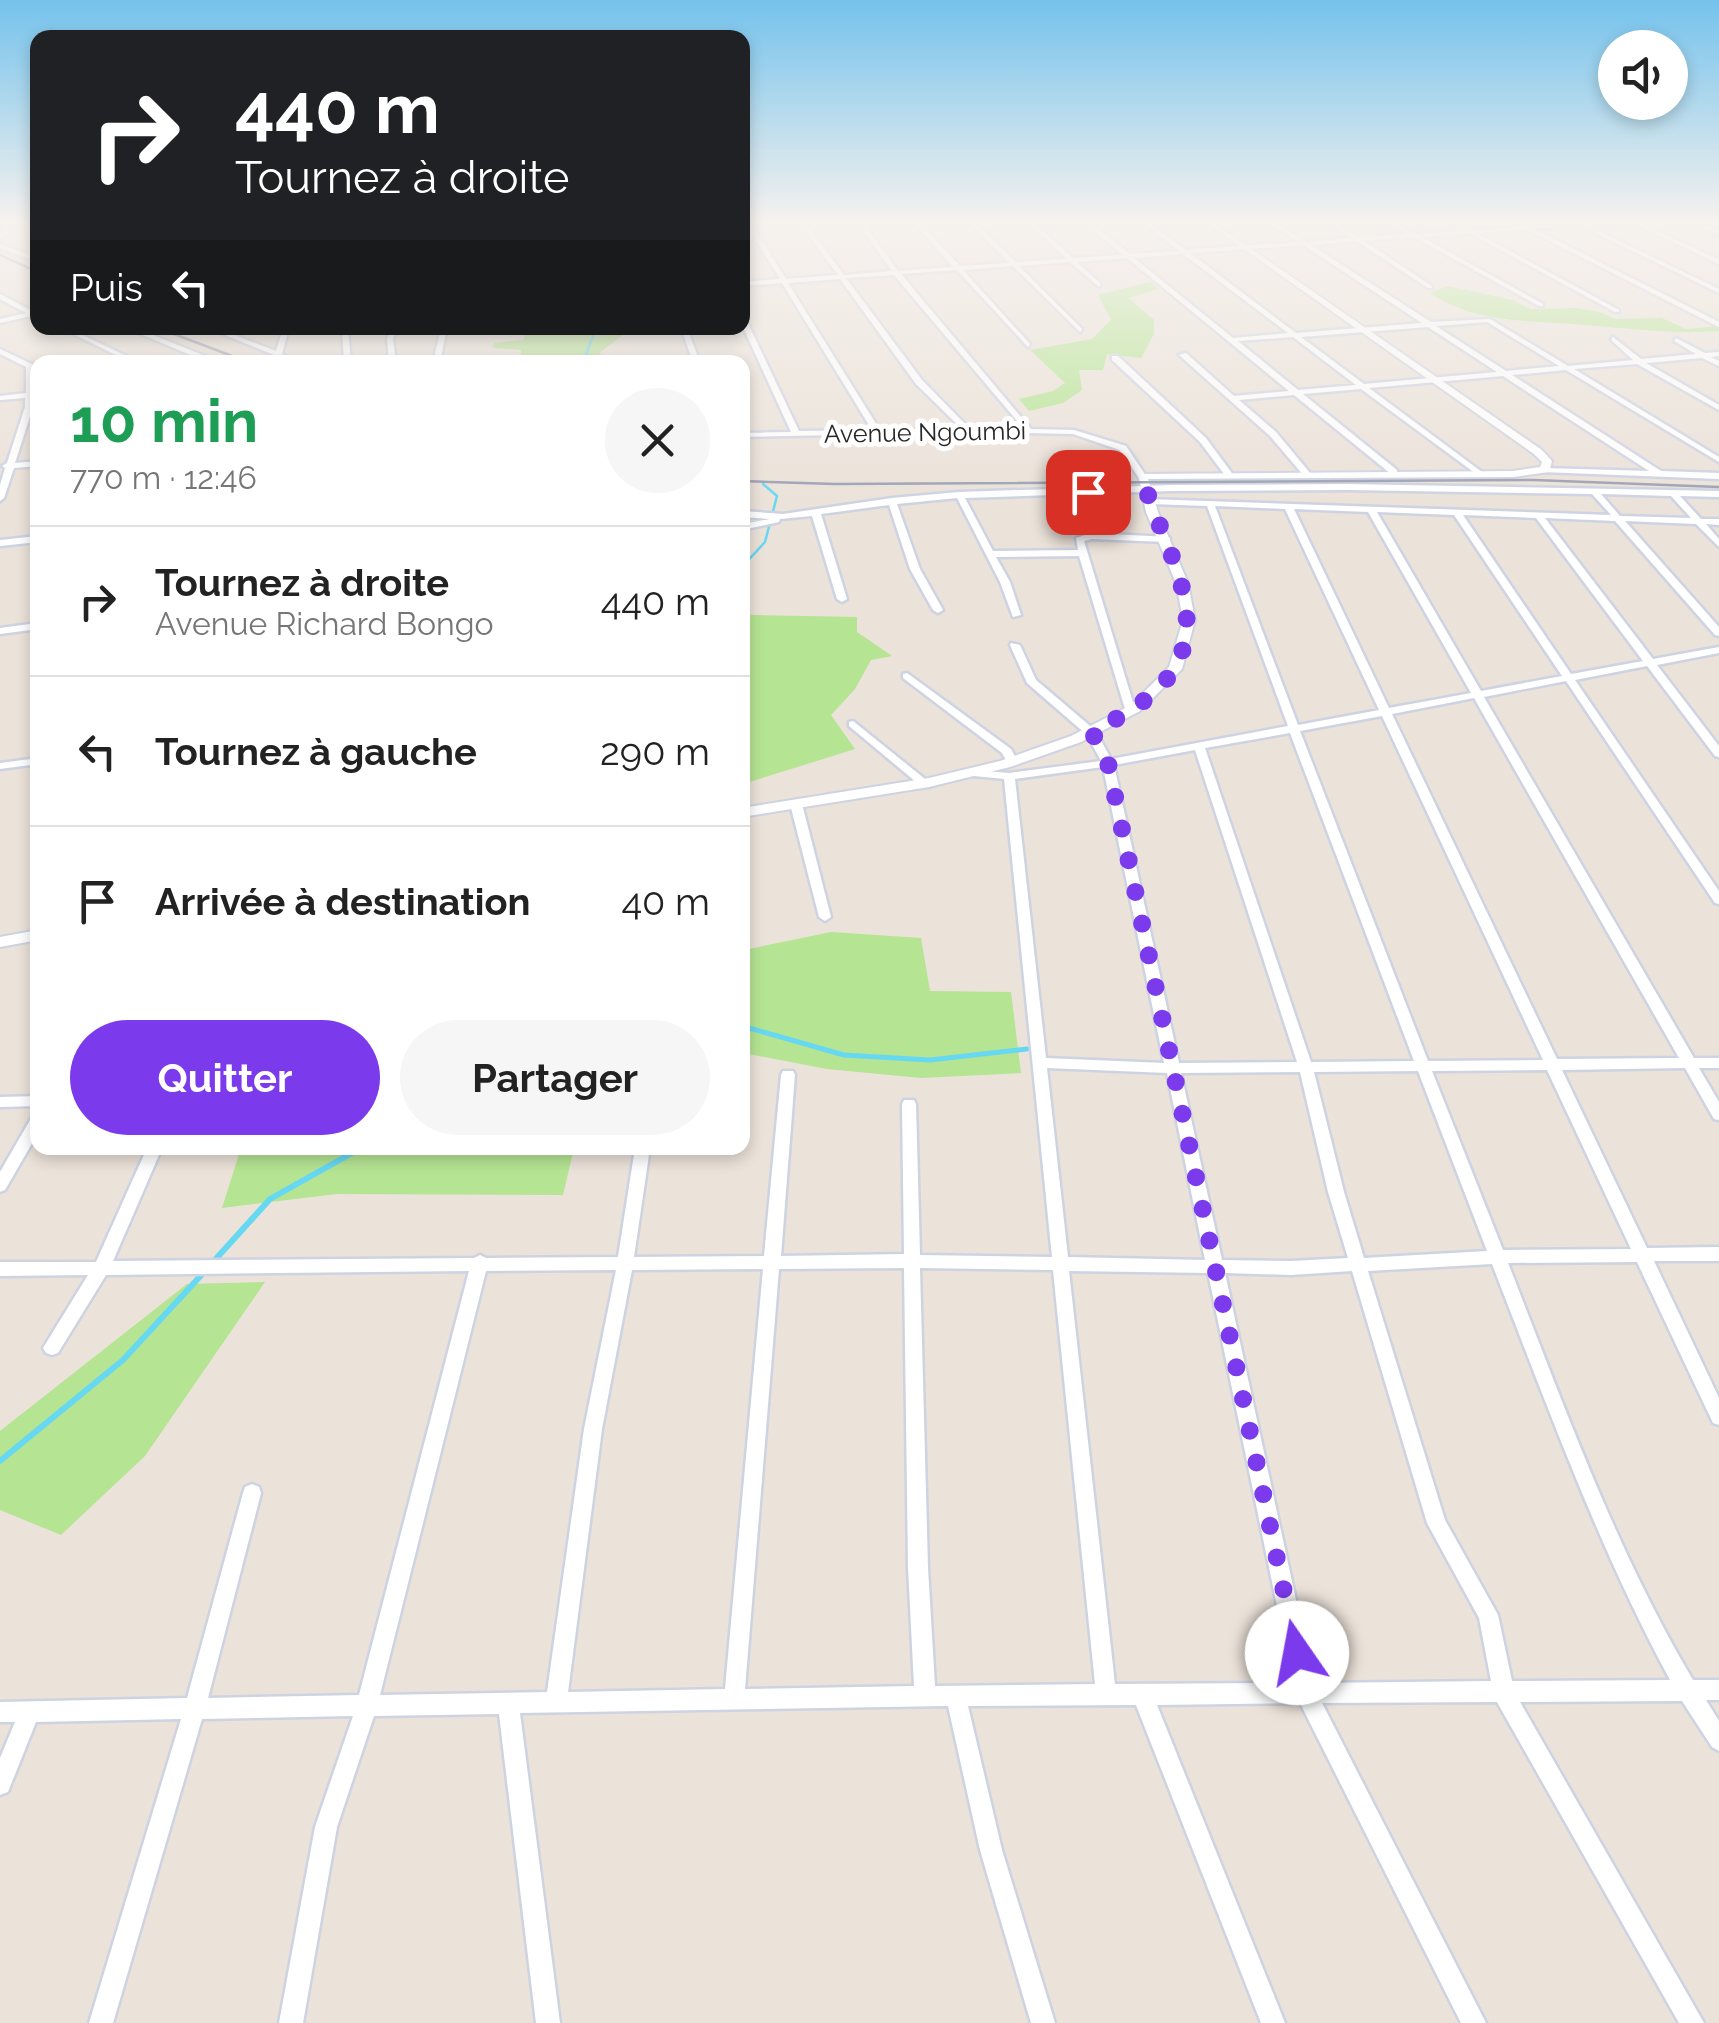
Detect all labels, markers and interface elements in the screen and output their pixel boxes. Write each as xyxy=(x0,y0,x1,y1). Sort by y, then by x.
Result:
map controls xyxy=(1598,30,1688,120)
button: sound xyxy=(1598,30,1688,120)
text: 440 m xyxy=(235,67,440,149)
icon: right xyxy=(70,70,200,200)
text: Tournez à droite xyxy=(235,151,569,204)
icon: left xyxy=(163,260,218,315)
text: Puis xyxy=(70,265,143,310)
text: 10 min xyxy=(70,386,258,456)
button: close xyxy=(605,388,710,493)
street label: Avenue Ngoumbi xyxy=(824,415,1026,449)
pin xyxy=(1046,450,1131,535)
text: 770 m · 12:46 xyxy=(70,459,257,496)
icon: arrive xyxy=(1061,465,1116,520)
text: Tournez à droite xyxy=(155,560,449,605)
icon: right xyxy=(70,574,125,629)
text: 440 m xyxy=(601,579,710,624)
text: Avenue Richard Bongo xyxy=(155,605,494,642)
icon: left xyxy=(70,724,125,779)
text: Tournez à gauche xyxy=(155,729,477,774)
text: 290 m xyxy=(600,729,710,774)
icon: arrive xyxy=(70,874,125,929)
text: Arrivée à destination xyxy=(155,879,531,924)
text: 40 m xyxy=(621,879,710,924)
button: Quitter xyxy=(70,1020,380,1135)
button: Partager xyxy=(400,1020,710,1135)
position arrow xyxy=(1245,1601,1349,1705)

